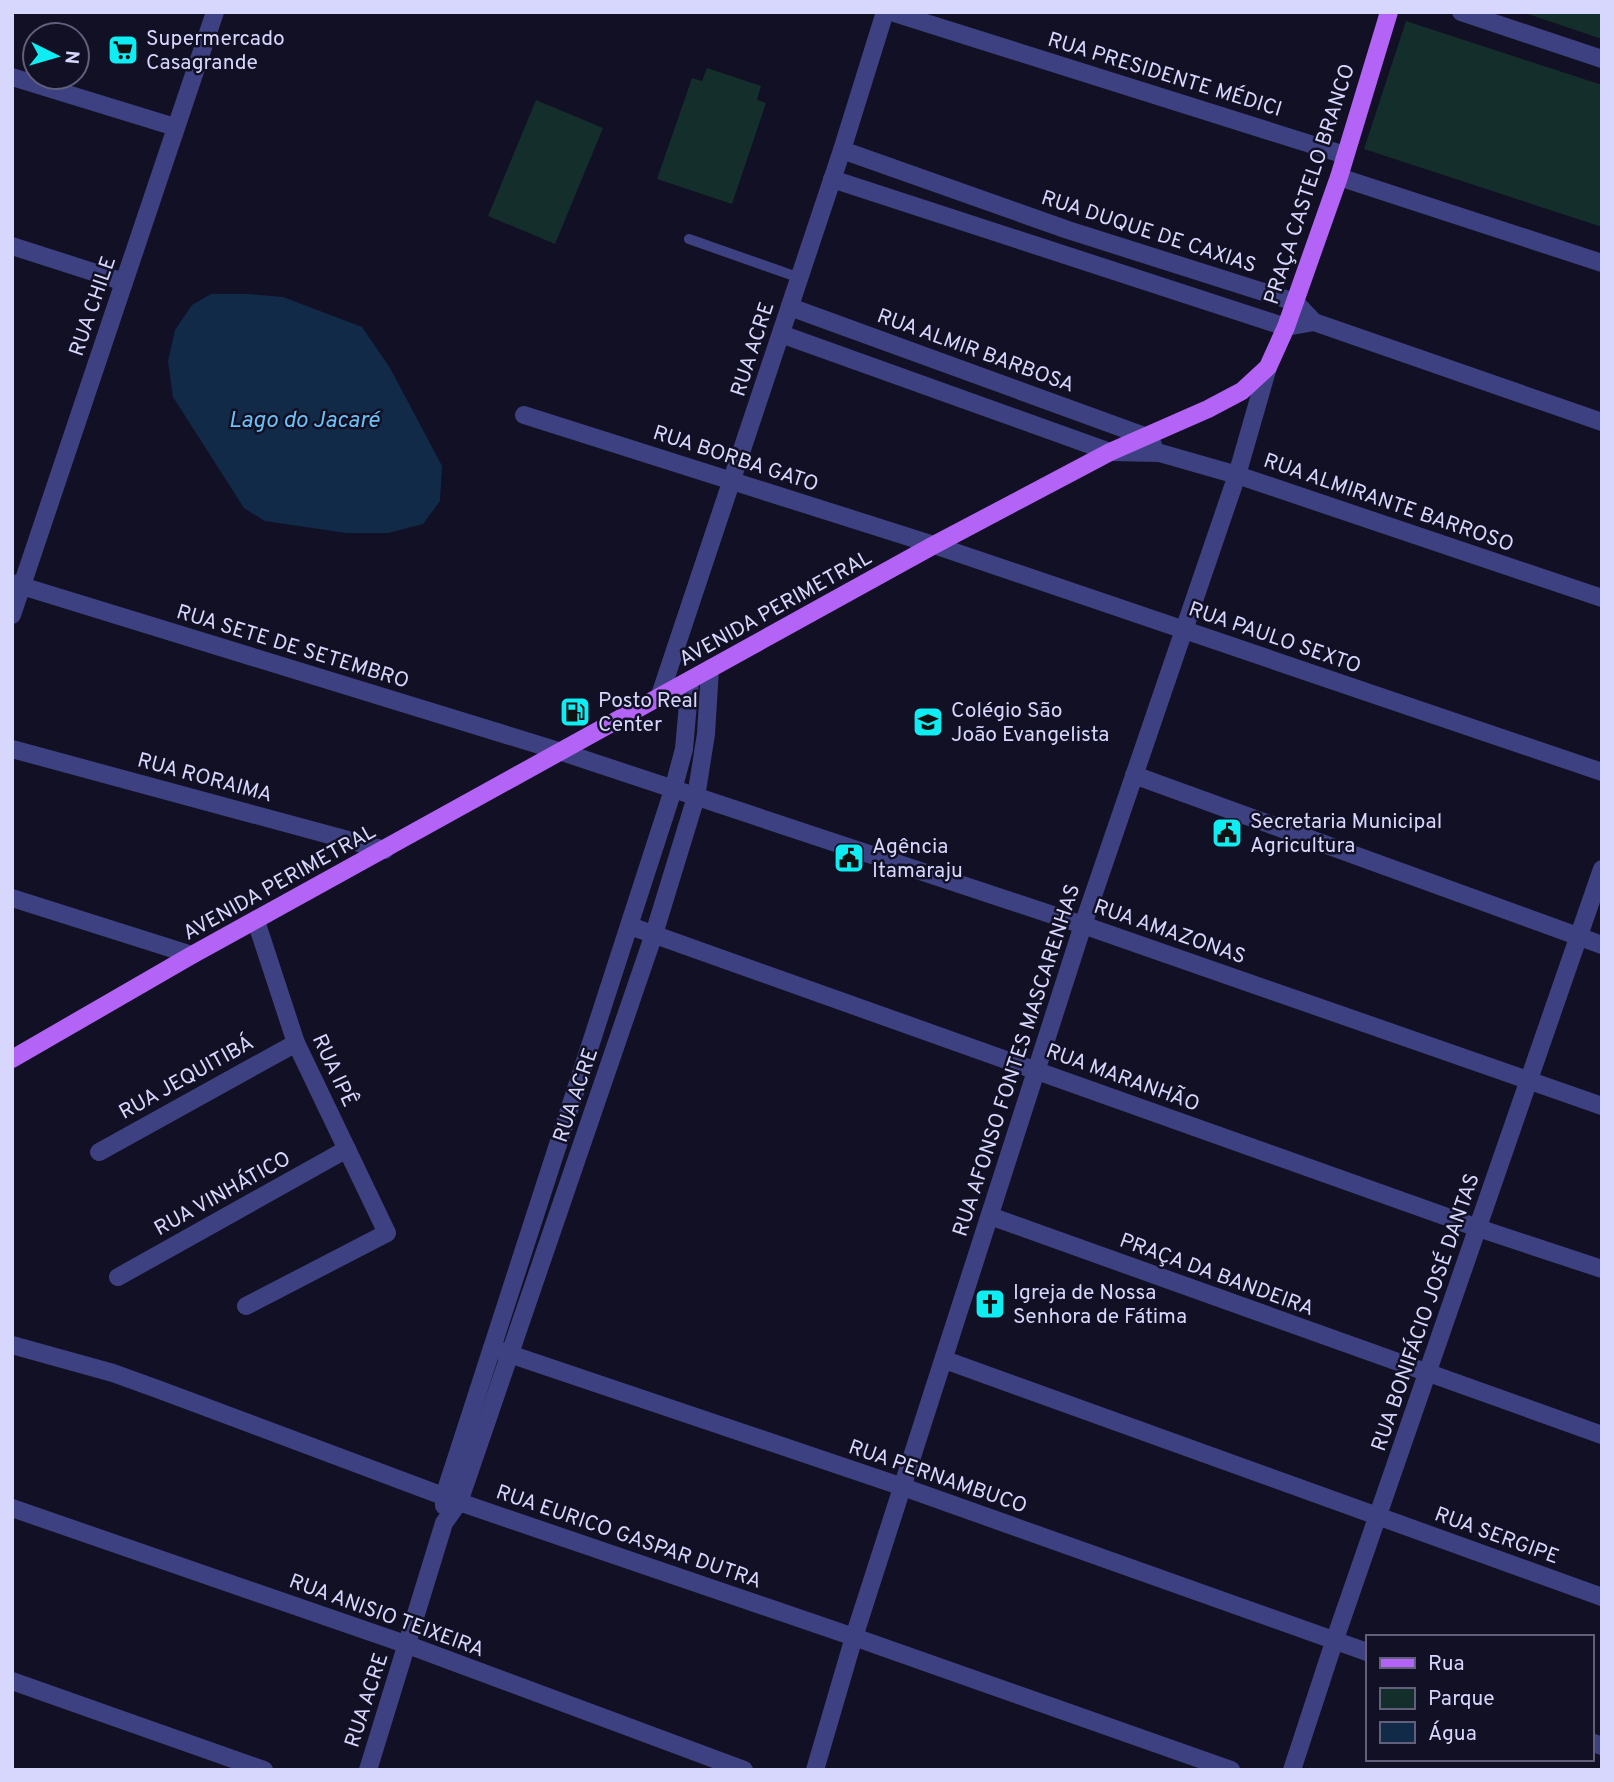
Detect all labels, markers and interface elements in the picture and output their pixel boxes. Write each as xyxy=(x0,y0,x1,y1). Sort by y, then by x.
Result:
north arrow xyxy=(21,21,91,91)
place label: Supermercado Casagrande xyxy=(146,26,285,77)
street label: RUA PRESIDENTE MÉDICI xyxy=(1044,26,1285,124)
supermarket icon: Supermercado Casagrande xyxy=(106,33,140,67)
text: N xyxy=(58,49,83,65)
street label: PRAÇA CASTELO BRANCO xyxy=(1259,61,1362,308)
street label: RUA DUQUE DE CAXIAS xyxy=(1037,185,1260,280)
street label: RUA CHILE xyxy=(64,253,123,360)
street label: RUA ACRE xyxy=(725,299,781,400)
street label: RUA ALMIR BARBOSA xyxy=(873,303,1078,400)
water label: Lago do Jacaré xyxy=(229,407,382,436)
street label: RUA BORBA GATO xyxy=(649,420,822,499)
street label: RUA ALMIRANTE BARROSO xyxy=(1260,448,1517,559)
street label: AVENIDA PERIMETRAL xyxy=(674,545,877,674)
street label: RUA PAULO SEXTO xyxy=(1185,596,1364,681)
street label: RUA SETE DE SETEMBRO xyxy=(173,599,412,696)
place label: Posto Real Center xyxy=(598,688,698,739)
fuel station icon: Posto Real Center xyxy=(558,695,592,729)
place label: Colégio São João Evangelista xyxy=(951,698,1109,749)
school or university icon: Colégio São João Evangelista xyxy=(911,705,945,739)
street label: RUA RORAIMA xyxy=(134,747,275,809)
place label: Secretaria Municipal Agricultura xyxy=(1250,809,1442,860)
public building icon: Secretaria Municipal Agricultura xyxy=(1210,816,1244,850)
street label: AVENIDA PERIMETRAL xyxy=(178,819,381,948)
place label: Agência Itamaraju xyxy=(872,834,963,885)
public building icon: Agência Itamaraju xyxy=(832,841,866,875)
street label: RUA AFONSO FONTES MASCARENHAS xyxy=(948,881,1087,1240)
street label: RUA AMAZONAS xyxy=(1090,894,1249,971)
street label: RUA JEQUITIBÁ xyxy=(114,1029,259,1127)
street label: RUA IPÊ xyxy=(305,1029,363,1111)
street label: RUA MARANHÃO xyxy=(1042,1038,1203,1119)
street label: RUA ACRE xyxy=(548,1045,605,1146)
street label: RUA VINHÁTICO xyxy=(149,1145,296,1243)
street label: RUA BONIFÁCIO JOSÉ DANTAS xyxy=(1365,1170,1487,1455)
street label: PRAÇA DA BANDEIRA xyxy=(1115,1228,1318,1323)
place label: Igreja de Nossa Senhora de Fátima xyxy=(1013,1280,1187,1331)
church icon: Igreja de Nossa Senhora de Fátima xyxy=(973,1287,1007,1321)
street label: RUA PERNAMBUCO xyxy=(845,1434,1030,1521)
street label: RUA EURICO GASPAR DUTRA xyxy=(492,1479,765,1596)
street label: RUA SERGIPE xyxy=(1430,1501,1562,1571)
street label: RUA ANISIO TEIXEIRA xyxy=(285,1568,488,1664)
legend xyxy=(1366,1635,1593,1761)
street label: RUA ACRE xyxy=(339,1650,395,1751)
text: Rua xyxy=(1428,1651,1465,1678)
text: Parque xyxy=(1428,1686,1495,1713)
text: Água xyxy=(1428,1720,1477,1748)

